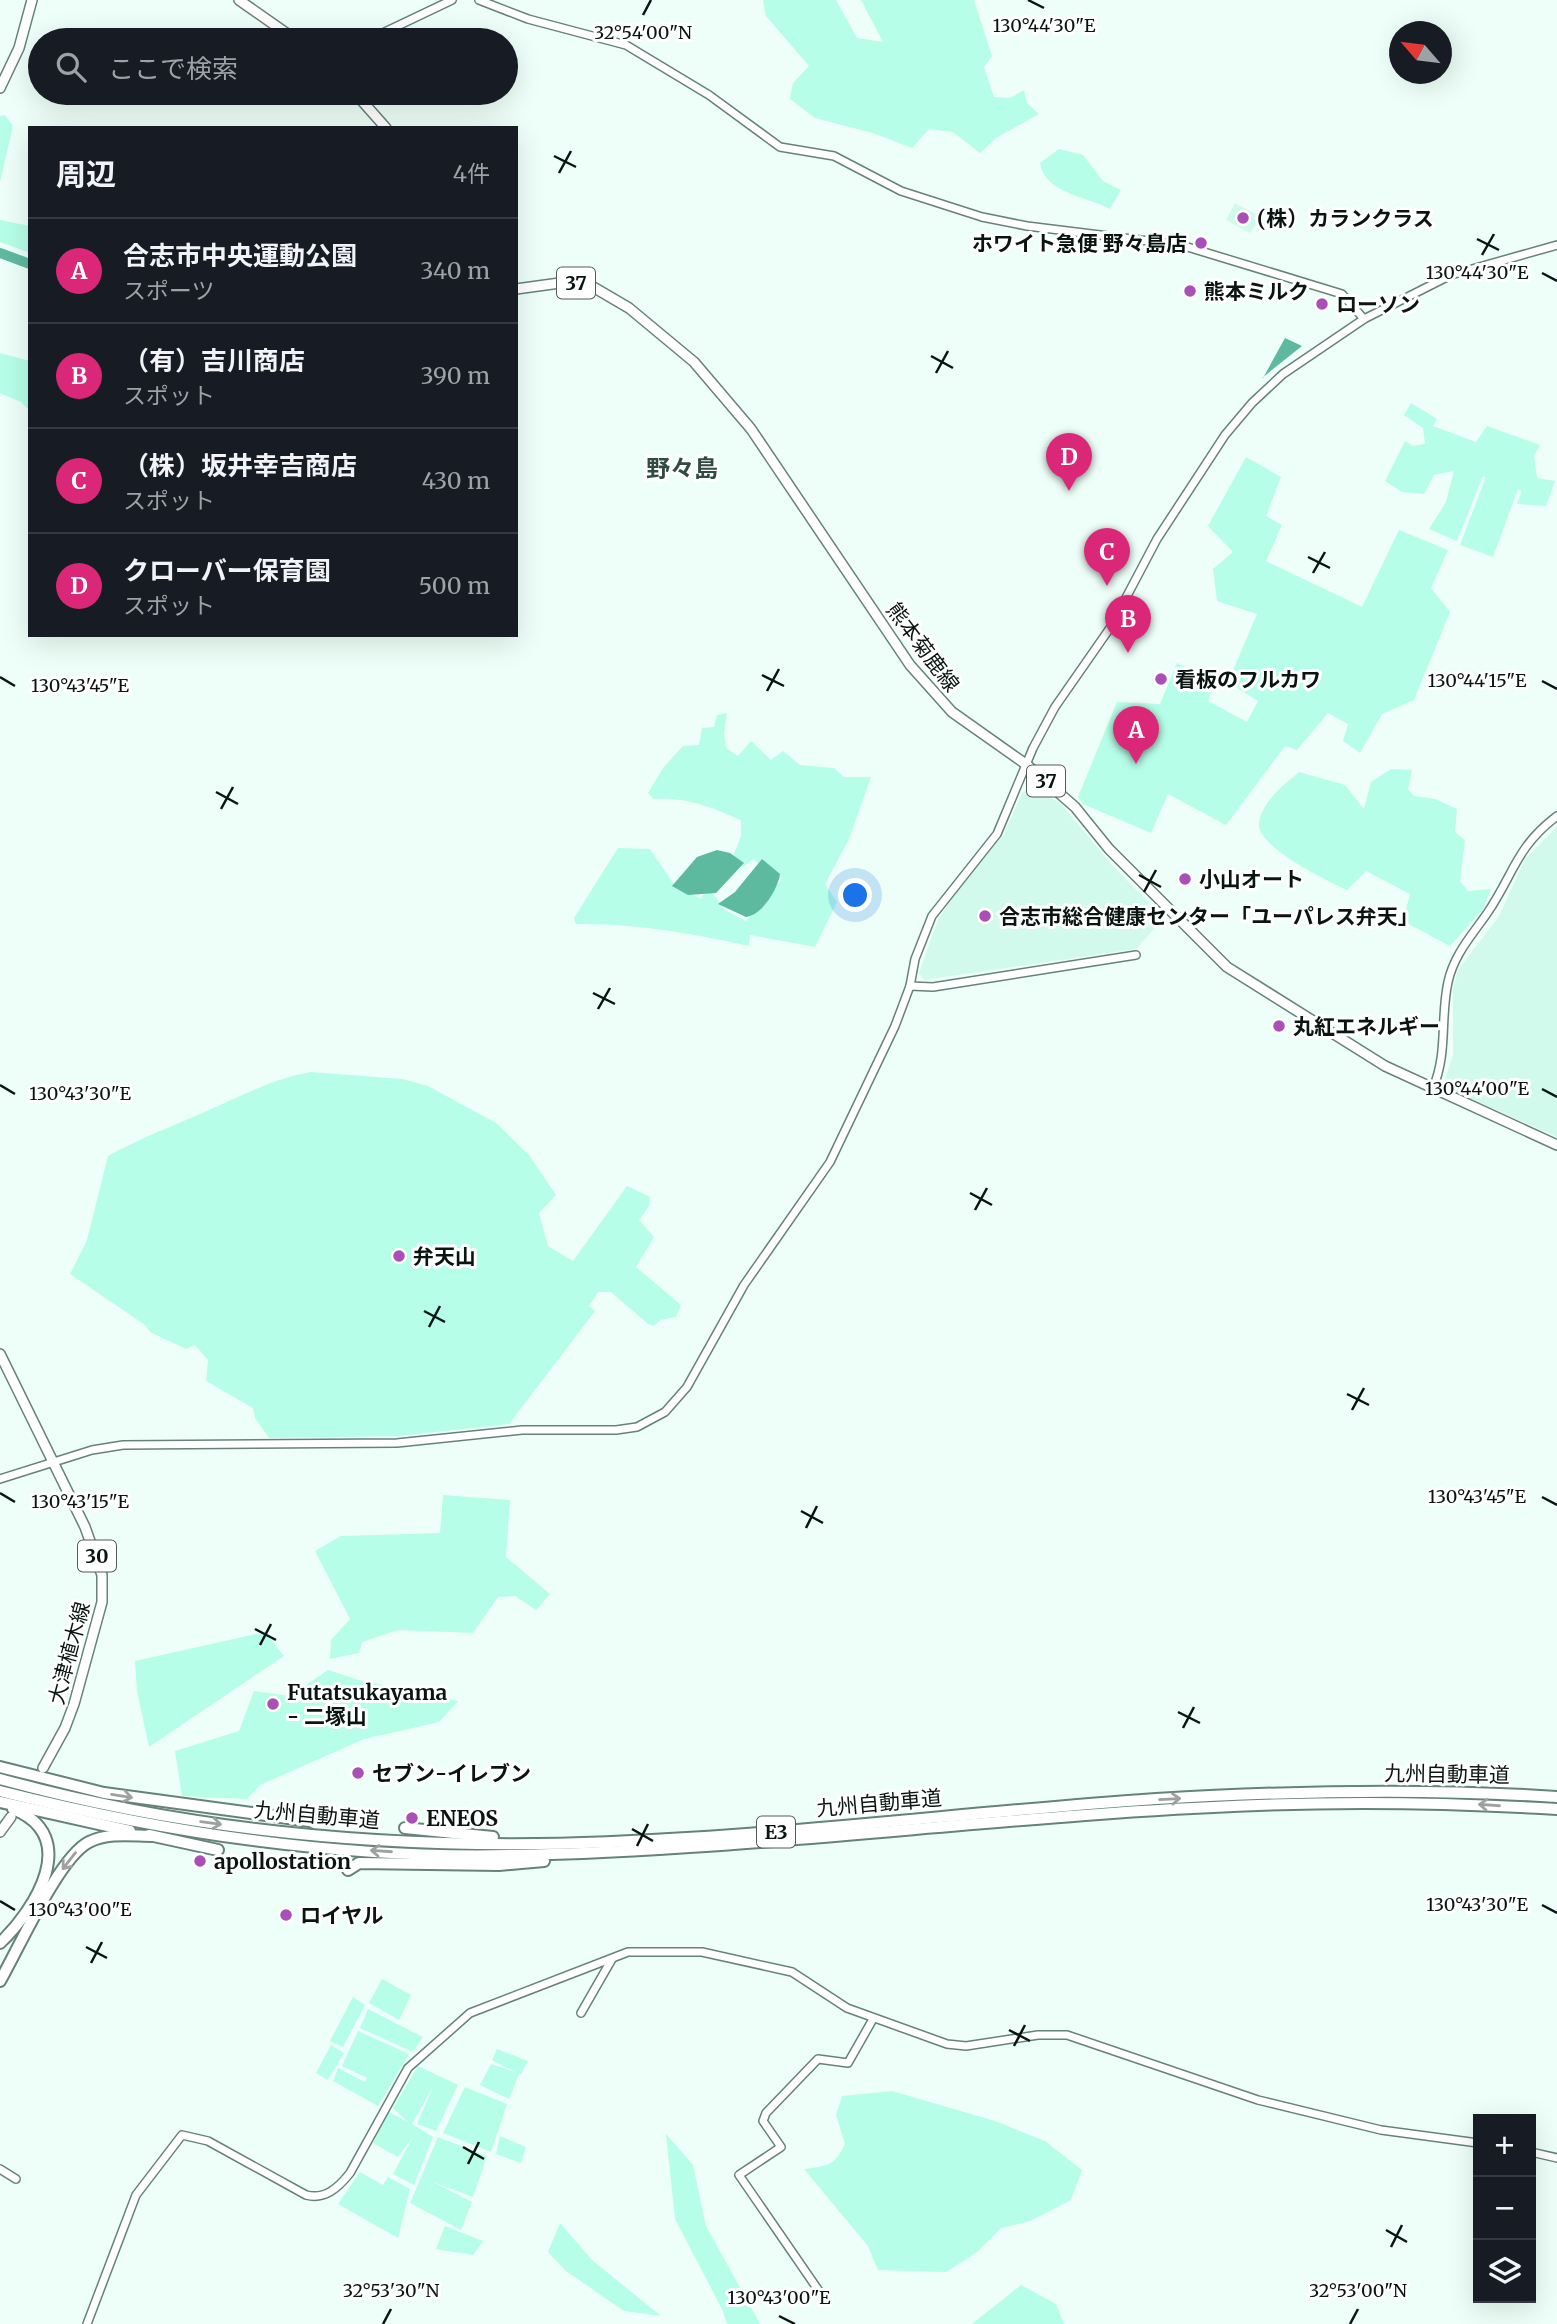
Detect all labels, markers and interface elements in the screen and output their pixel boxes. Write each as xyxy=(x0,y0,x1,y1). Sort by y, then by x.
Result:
text: 130°44'30"E xyxy=(993,14,1096,37)
text: 32°54'00"N xyxy=(594,21,692,44)
north arrow xyxy=(1389,21,1452,84)
search box xyxy=(28,28,518,105)
icon: search xyxy=(52,48,90,86)
text: ここで検索 xyxy=(108,52,238,85)
text: 周辺 xyxy=(56,155,116,193)
text: 4件 xyxy=(453,159,490,188)
place label: (株）カランクラス xyxy=(1257,205,1434,232)
marker: (株）カランクラス xyxy=(1235,210,1251,226)
place label: ホワイト急便 野々島店 xyxy=(972,230,1187,257)
marker: ホワイト急便 野々島店 xyxy=(1193,235,1209,251)
text: 合志市中央運動公園 xyxy=(123,239,357,272)
text: A xyxy=(71,256,87,285)
text: 340 m xyxy=(420,256,490,285)
text: 130°44'30"E xyxy=(1426,261,1529,284)
road number: 37 xyxy=(557,268,595,298)
text: スポーツ xyxy=(123,276,215,305)
place label: 熊本ミルク xyxy=(1204,278,1309,305)
marker: 熊本ミルク xyxy=(1182,283,1198,299)
place label: ローソン xyxy=(1336,291,1420,318)
marker: ローソン xyxy=(1314,296,1330,312)
text: （有）吉川商店 xyxy=(123,344,305,377)
text: B xyxy=(71,361,87,390)
text: 390 m xyxy=(420,361,490,390)
text: スポット xyxy=(123,381,215,410)
pin: D xyxy=(1046,433,1092,491)
text: （株）坂井幸吉商店 xyxy=(123,449,357,482)
district label: 野々島 xyxy=(646,453,718,484)
text: C xyxy=(71,466,87,495)
text: 430 m xyxy=(422,466,490,495)
text: スポット xyxy=(123,486,215,515)
pin: C xyxy=(1084,528,1130,586)
text: クローバー保育園 xyxy=(123,554,331,587)
text: D xyxy=(70,571,88,600)
text: 500 m xyxy=(419,571,490,600)
text: スポット xyxy=(123,591,215,620)
pin: B xyxy=(1105,595,1151,653)
street label: 熊本菊鹿線 xyxy=(881,597,965,697)
place label: 看板のフルカワ xyxy=(1175,666,1321,693)
text: 130°44'15"E xyxy=(1428,669,1527,692)
marker: 看板のフルカワ xyxy=(1153,671,1169,687)
text: 130°43'45"E xyxy=(31,674,130,697)
pin: A xyxy=(1113,706,1159,764)
road number: 37 xyxy=(1027,766,1065,796)
place label: 小山オート xyxy=(1199,866,1304,893)
marker: 小山オート xyxy=(1177,871,1193,887)
your location xyxy=(838,878,872,912)
place label: 合志市総合健康センター「ユーパレス弁天」 xyxy=(999,903,1419,930)
marker: 合志市総合健康センター「ユーパレス弁天」 xyxy=(977,908,993,924)
place label: 丸紅エネルギー xyxy=(1293,1013,1440,1040)
marker: 丸紅エネルギー xyxy=(1271,1018,1287,1034)
text: 130°44'00"E xyxy=(1425,1077,1530,1100)
text: 130°43'30"E xyxy=(29,1082,131,1105)
place label: 弁天山 xyxy=(413,1243,476,1270)
marker: 弁天山 xyxy=(391,1248,407,1264)
text: 130°43'45"E xyxy=(1428,1485,1527,1508)
text: 130°43'15"E xyxy=(31,1490,129,1513)
road number: 30 xyxy=(78,1540,116,1572)
street label: 大津植木線 xyxy=(42,1599,96,1707)
place label: Futatsukayama - 二塚山 xyxy=(287,1679,448,1730)
marker: Futatsukayama - 二塚山 xyxy=(265,1696,281,1712)
street label: 九州自動車道 xyxy=(1384,1759,1510,1789)
place label: セブン-イレブン xyxy=(372,1760,531,1787)
marker: セブン-イレブン xyxy=(350,1765,366,1781)
street label: 九州自動車道 xyxy=(815,1784,943,1822)
one-way arrow xyxy=(110,1790,133,1803)
one-way arrow xyxy=(1159,1792,1182,1805)
street label: 九州自動車道 xyxy=(253,1796,381,1834)
one-way arrow xyxy=(1478,1798,1501,1811)
place label: ENEOS xyxy=(426,1805,498,1832)
marker: ENEOS xyxy=(404,1810,420,1826)
one-way arrow xyxy=(199,1816,222,1829)
road number: E3 xyxy=(757,1816,795,1848)
one-way arrow xyxy=(370,1845,393,1858)
place label: apollostation xyxy=(214,1848,351,1875)
one-way arrow xyxy=(62,1851,77,1869)
marker: apollostation xyxy=(192,1853,208,1869)
text: 130°43'30"E xyxy=(1426,1893,1528,1916)
text: 130°43'00"E xyxy=(29,1898,132,1921)
place label: ロイヤル xyxy=(300,1902,383,1929)
marker: ロイヤル xyxy=(278,1907,294,1923)
map controls xyxy=(1473,2114,1536,2303)
button: + xyxy=(1473,2114,1536,2177)
button: − xyxy=(1473,2177,1536,2240)
button: layers xyxy=(1473,2240,1536,2303)
text: 32°53'30"N xyxy=(343,2279,439,2302)
text: 32°53'00"N xyxy=(1309,2279,1407,2302)
text: 130°43'00"E xyxy=(728,2286,831,2309)

